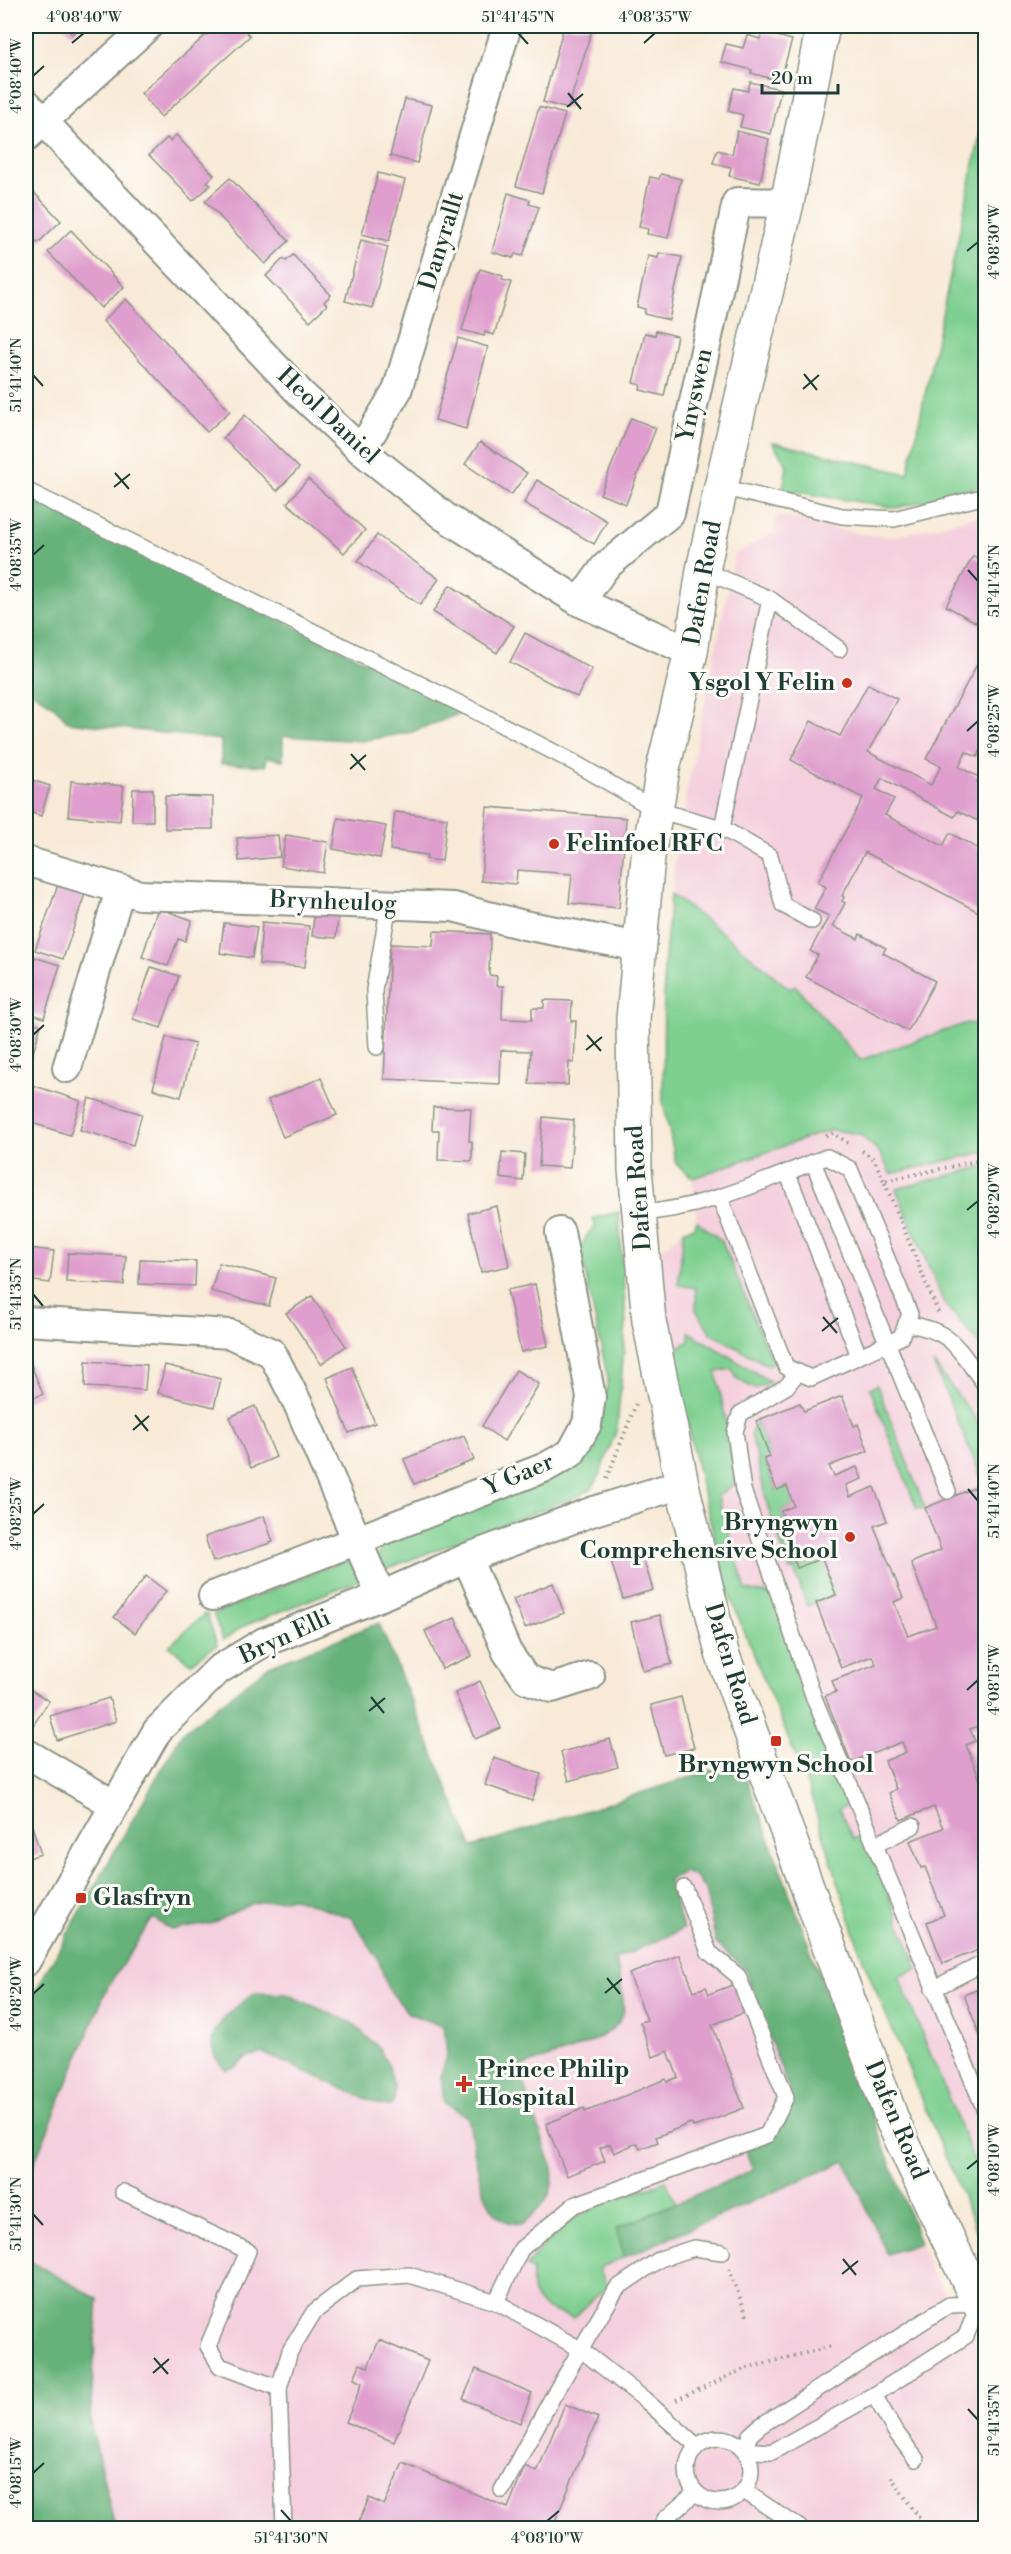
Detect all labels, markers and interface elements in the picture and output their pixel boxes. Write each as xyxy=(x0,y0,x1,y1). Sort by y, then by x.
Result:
text: 4°08'40"W xyxy=(46,8,122,27)
text: 51°41'45"N xyxy=(481,8,555,27)
text: 4°08'35"W xyxy=(619,8,692,27)
text: 4°08'40"W xyxy=(7,38,26,114)
scale bar xyxy=(762,57,838,95)
text: 20 m xyxy=(771,67,813,90)
street label: Danyrallt xyxy=(413,188,471,294)
text: 4°08'30"W xyxy=(985,204,1004,279)
text: 51°41'40"N xyxy=(7,338,26,412)
street label: Ynyswen xyxy=(670,346,719,446)
street label: Heol Daniel xyxy=(271,361,385,471)
text: 4°08'35"W xyxy=(7,518,26,591)
street label: Dafen Road xyxy=(677,518,729,648)
text: 51°41'45"N xyxy=(985,544,1004,618)
place label: Ysgol Y Felin xyxy=(688,668,835,698)
marker: Ysgol Y Felin xyxy=(840,676,854,690)
text: 4°08'25"W xyxy=(985,684,1004,758)
place label: Felinfoel RFC xyxy=(566,829,723,859)
marker: Felinfoel RFC xyxy=(547,837,561,851)
street label: Brynheulog xyxy=(268,885,398,919)
text: 4°08'30"W xyxy=(7,997,26,1072)
street label: Dafen Road xyxy=(620,1124,658,1252)
text: 4°08'20"W xyxy=(985,1163,1004,1238)
text: 51°41'35"N xyxy=(7,1258,26,1330)
street label: Y Gaer xyxy=(478,1447,558,1504)
text: 51°41'40"N xyxy=(985,1464,1004,1538)
text: 4°08'25"W xyxy=(7,1477,26,1551)
place label: Bryngwyn Comprehensive School xyxy=(580,1508,838,1566)
marker: Bryngwyn Comprehensive School xyxy=(843,1530,857,1544)
street label: Dafen Road xyxy=(697,1599,763,1729)
street label: Bryn Elli xyxy=(233,1603,336,1672)
text: 4°08'15"W xyxy=(985,1644,1004,1716)
marker: Bryngwyn School xyxy=(769,1734,783,1748)
place label: Bryngwyn School xyxy=(678,1750,874,1780)
place label: Glasfryn xyxy=(93,1883,191,1913)
marker: Glasfryn xyxy=(74,1891,88,1905)
text: 4°08'20"W xyxy=(7,1956,26,2031)
place label: Prince Philip Hospital xyxy=(478,2055,629,2113)
street label: Dafen Road xyxy=(858,2056,935,2184)
marker: Prince Philip Hospital xyxy=(455,2075,473,2093)
text: 4°08'10"W xyxy=(985,2123,1004,2196)
text: 51°41'30"N xyxy=(7,2177,26,2251)
text: 51°41'35"N xyxy=(985,2384,1004,2456)
text: 4°08'15"W xyxy=(7,2437,26,2509)
text: 51°41'30"N xyxy=(254,2529,328,2548)
text: 4°08'10"W xyxy=(511,2529,584,2548)

